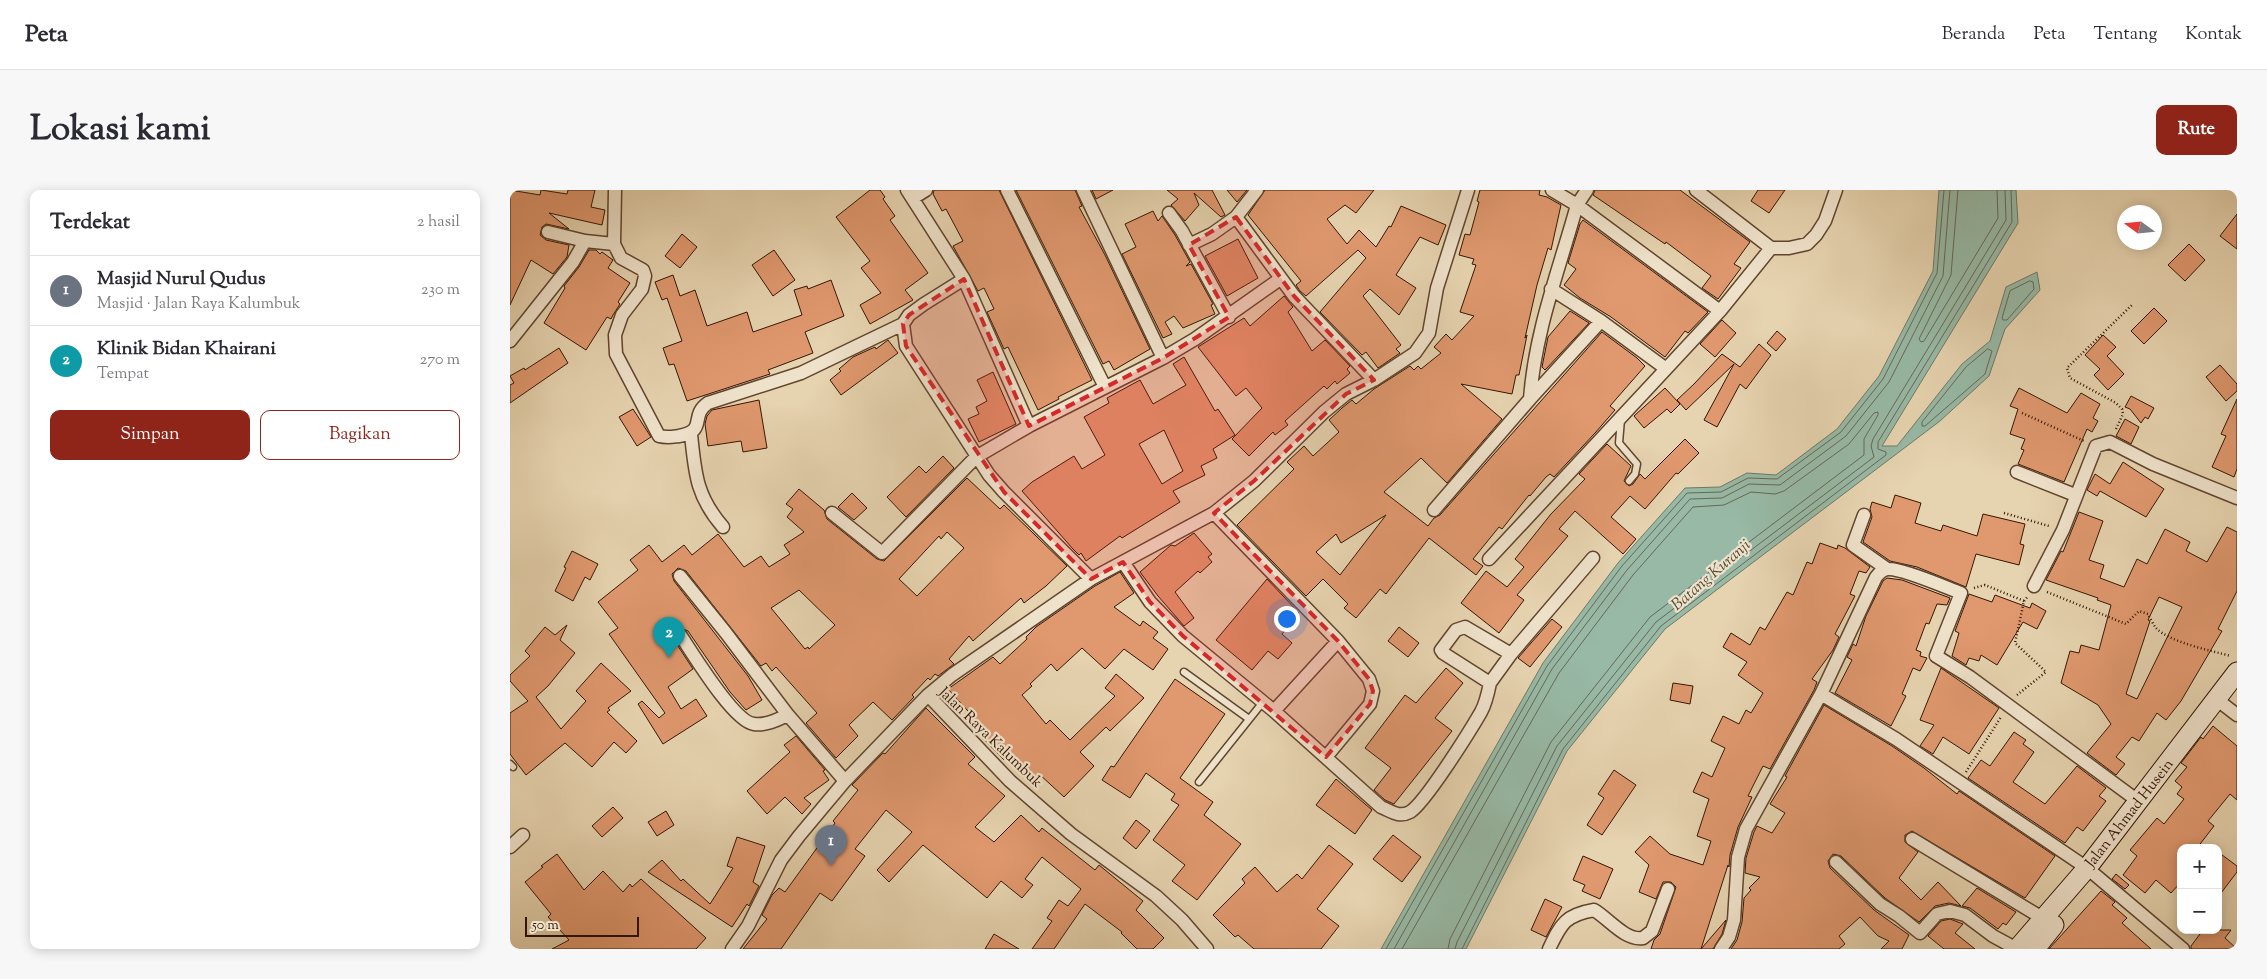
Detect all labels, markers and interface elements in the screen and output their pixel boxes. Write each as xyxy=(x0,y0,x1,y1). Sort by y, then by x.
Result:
text: Peta xyxy=(25,18,68,52)
text: Beranda xyxy=(1942,22,2005,48)
text: Peta xyxy=(2033,22,2066,48)
text: Tentang xyxy=(2094,22,2157,48)
text: Kontak xyxy=(2185,22,2242,48)
text: Lokasi kami xyxy=(30,105,211,156)
button: Rute xyxy=(2156,105,2237,155)
north arrow xyxy=(2117,205,2162,250)
text: Terdekat xyxy=(50,208,130,238)
text: 2 hasil xyxy=(417,211,460,234)
text: Masjid Nurul Qudus xyxy=(97,266,265,293)
text: 1 xyxy=(63,279,69,302)
text: 230 m xyxy=(421,279,460,302)
text: Masjid · Jalan Raya Kalumbuk xyxy=(97,293,301,316)
text: Klinik Bidan Khairani xyxy=(97,336,276,363)
text: 2 xyxy=(62,349,70,372)
text: 270 m xyxy=(420,349,460,372)
text: Tempat xyxy=(97,363,149,386)
button: Simpan xyxy=(50,410,250,460)
button: Bagikan xyxy=(260,410,460,460)
water label: Batang Kuranji xyxy=(1667,535,1756,617)
your location xyxy=(1274,606,1300,632)
pin: 2 xyxy=(653,617,685,658)
street label: Jalan Raya Kalumbuk xyxy=(933,682,1047,793)
street label: Jalan Ahmad Husein xyxy=(2080,755,2179,873)
pin: 1 xyxy=(815,825,847,866)
map controls xyxy=(2177,844,2222,934)
button: + xyxy=(2177,844,2222,889)
button: − xyxy=(2177,889,2222,934)
scale bar xyxy=(525,914,639,937)
text: 50 m xyxy=(532,916,559,936)

